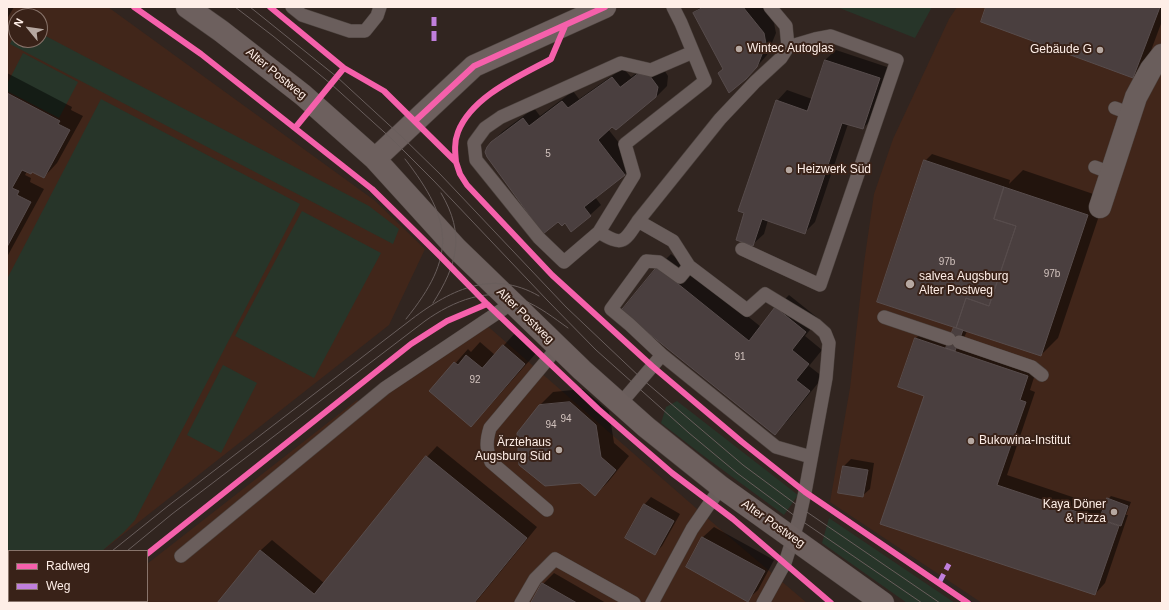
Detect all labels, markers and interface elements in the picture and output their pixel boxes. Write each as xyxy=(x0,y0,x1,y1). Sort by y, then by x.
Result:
north arrow xyxy=(8,8,48,48)
text: N xyxy=(11,16,26,29)
place label: Wintec Autoglas xyxy=(747,42,834,56)
place label: Gebäude G xyxy=(1030,43,1092,57)
marker: Wintec Autoglas xyxy=(734,44,744,54)
street label: Alter Postweg xyxy=(243,45,309,103)
marker: Gebäude G xyxy=(1095,45,1105,55)
house number: 5 xyxy=(545,148,551,160)
place label: Heizwerk Süd xyxy=(797,163,871,177)
marker: Heizwerk Süd xyxy=(784,165,794,175)
house number: 97b xyxy=(939,256,955,268)
house number: 97b xyxy=(1044,268,1060,280)
place label: salvea Augsburg Alter Postweg xyxy=(919,270,1008,298)
marker: salvea Augsburg Alter Postweg xyxy=(904,278,916,290)
street label: Alter Postweg xyxy=(493,285,557,347)
house number: 91 xyxy=(734,351,746,363)
house number: 92 xyxy=(469,374,481,386)
house number: 94 xyxy=(560,413,572,425)
house number: 94 xyxy=(545,419,557,431)
place label: Bukowina-Institut xyxy=(979,434,1070,448)
place label: Ärztehaus Augsburg Süd xyxy=(475,436,551,464)
marker: Bukowina-Institut xyxy=(966,436,976,446)
marker: Ärztehaus Augsburg Süd xyxy=(554,445,564,455)
street label: Alter Postweg xyxy=(739,497,807,551)
place label: Kaya Döner & Pizza xyxy=(1043,498,1106,526)
marker: Kaya Döner & Pizza xyxy=(1109,507,1119,517)
legend xyxy=(8,550,148,602)
text: Radweg xyxy=(46,559,90,573)
text: Weg xyxy=(46,579,70,593)

